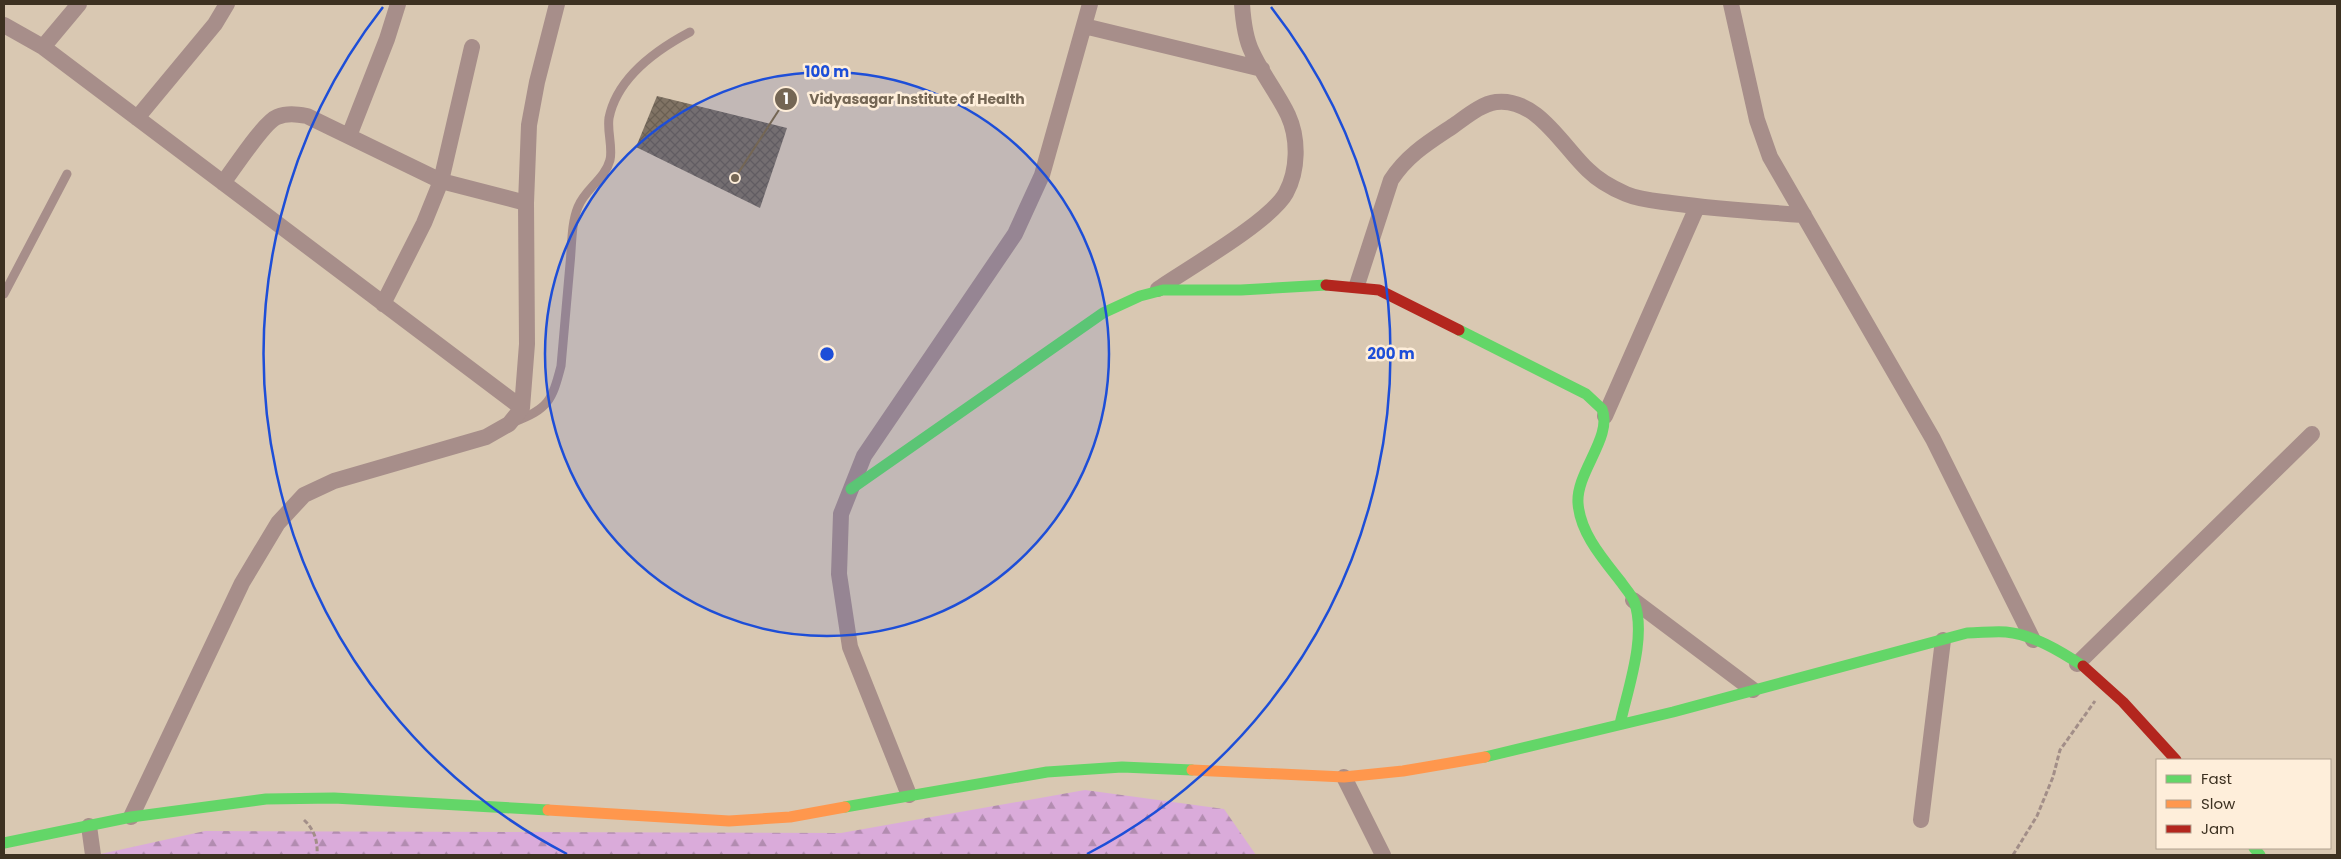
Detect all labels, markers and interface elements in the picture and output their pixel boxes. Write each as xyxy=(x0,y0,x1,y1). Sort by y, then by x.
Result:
text: 100 m xyxy=(805,61,849,82)
callout: Vidyasagar Institute of Health xyxy=(774,84,1034,113)
text: 1 xyxy=(783,88,789,109)
text: Vidyasagar Institute of Health xyxy=(809,89,1025,109)
text: 200 m xyxy=(1367,343,1415,364)
centre of rings xyxy=(818,345,836,363)
legend xyxy=(2156,759,2331,849)
text: Fast xyxy=(2201,768,2232,789)
text: Slow xyxy=(2201,793,2236,814)
text: Jam xyxy=(2201,818,2235,839)

